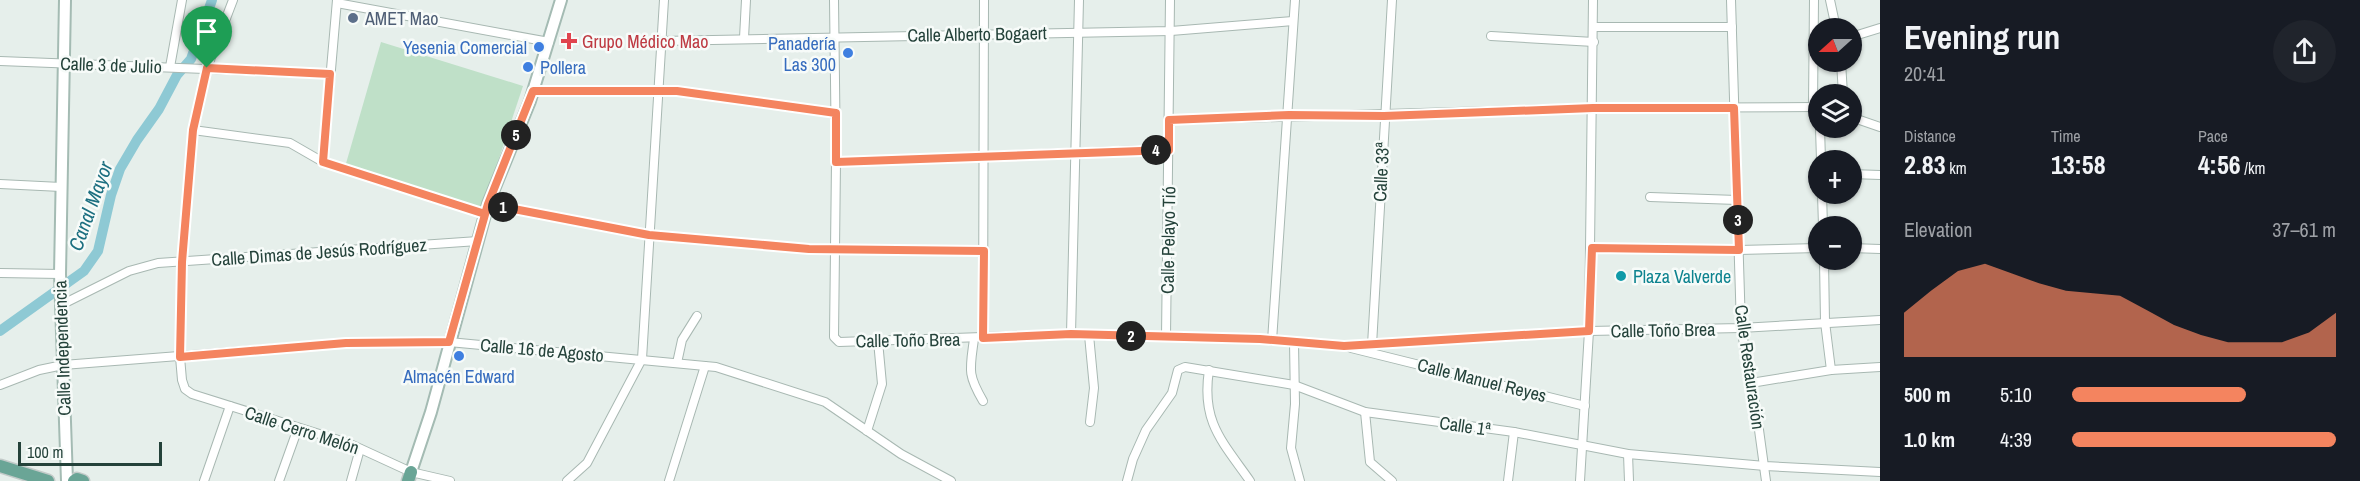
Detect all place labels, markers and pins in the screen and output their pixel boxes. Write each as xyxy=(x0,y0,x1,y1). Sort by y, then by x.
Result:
pin xyxy=(181,6,232,68)
place label: AMET Mao xyxy=(364,6,439,31)
marker: AMET Mao xyxy=(346,11,360,25)
place label: Grupo Médico Mao xyxy=(582,29,708,54)
place label: Panadería Las 300 xyxy=(768,31,836,77)
marker: Grupo Médico Mao xyxy=(560,32,578,50)
place label: Yesenia Comercial xyxy=(403,35,527,60)
marker: Yesenia Comercial xyxy=(532,40,546,54)
marker: Panadería Las 300 xyxy=(841,46,855,60)
place label: Pollera xyxy=(540,55,586,80)
marker: Pollera xyxy=(521,60,535,74)
pin: 5 xyxy=(501,120,531,150)
pin: 4 xyxy=(1141,135,1171,165)
pin: 1 xyxy=(488,192,518,222)
pin: 3 xyxy=(1723,205,1753,235)
place label: Plaza Valverde xyxy=(1633,264,1731,289)
marker: Plaza Valverde xyxy=(1614,269,1628,283)
pin: 2 xyxy=(1116,321,1146,351)
marker: Almacén Edward xyxy=(452,349,466,363)
place label: Almacén Edward xyxy=(402,364,515,389)

